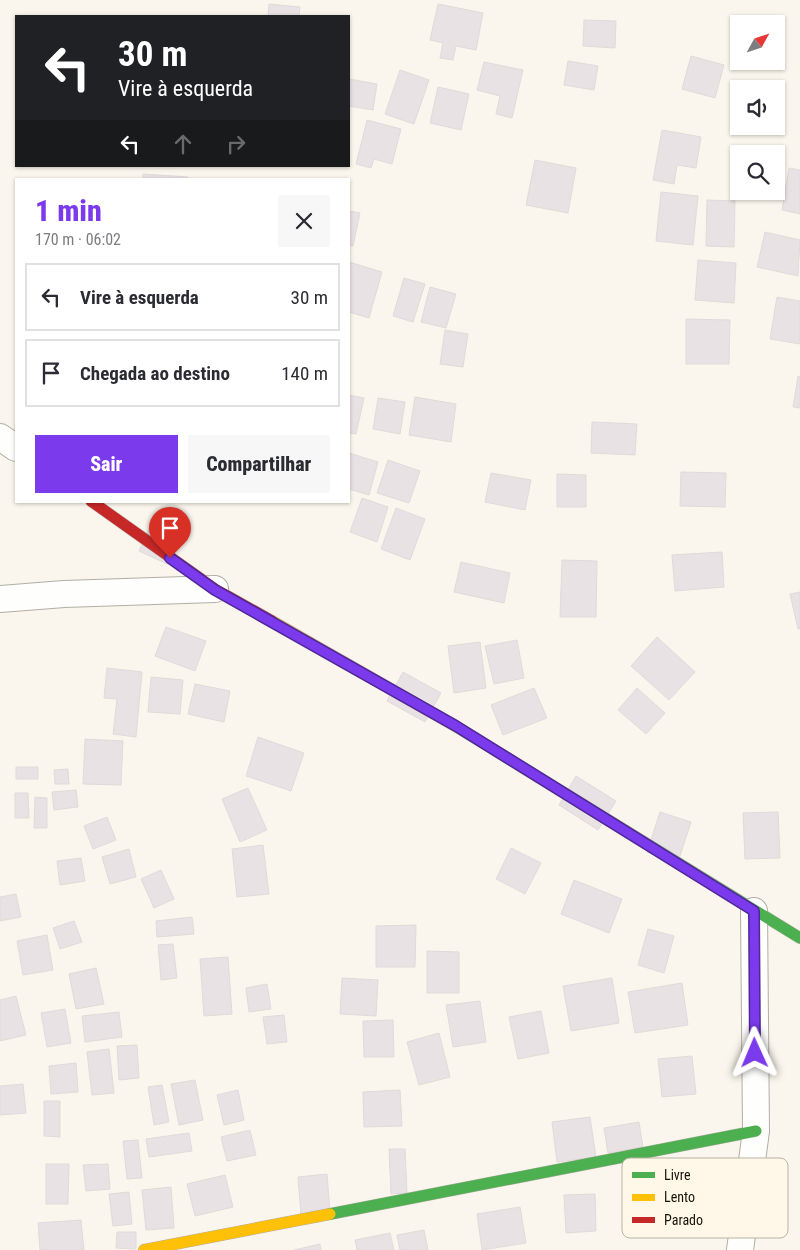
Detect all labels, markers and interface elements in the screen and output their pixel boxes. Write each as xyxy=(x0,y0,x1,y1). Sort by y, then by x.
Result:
north arrow xyxy=(730,15,785,70)
map controls xyxy=(730,15,785,200)
text: 30 m xyxy=(118,34,187,75)
icon: left xyxy=(35,35,100,100)
text: Vire à esquerda xyxy=(118,76,253,101)
button: sound xyxy=(730,80,785,135)
icon: left xyxy=(116,130,144,158)
icon: ahead xyxy=(169,130,197,158)
icon: right xyxy=(222,130,250,158)
button: search xyxy=(730,145,785,200)
text: 1 min xyxy=(35,193,102,228)
button: close xyxy=(278,195,330,247)
text: 170 m · 06:02 xyxy=(35,230,121,249)
icon: left xyxy=(37,283,65,311)
text: Vire à esquerda xyxy=(80,286,199,309)
text: 30 m xyxy=(291,286,328,309)
icon: arrive xyxy=(37,359,65,387)
text: Chegada ao destino xyxy=(80,362,230,385)
text: 140 m xyxy=(281,362,328,385)
button: Sair xyxy=(35,435,178,493)
button: Compartilhar xyxy=(188,435,330,493)
pin xyxy=(149,507,191,558)
icon: arrive xyxy=(156,514,184,542)
position arrow xyxy=(728,1026,780,1078)
legend xyxy=(622,1158,788,1238)
text: Livre xyxy=(664,1167,691,1183)
text: Lento xyxy=(664,1189,695,1205)
text: Parado xyxy=(664,1212,703,1228)

